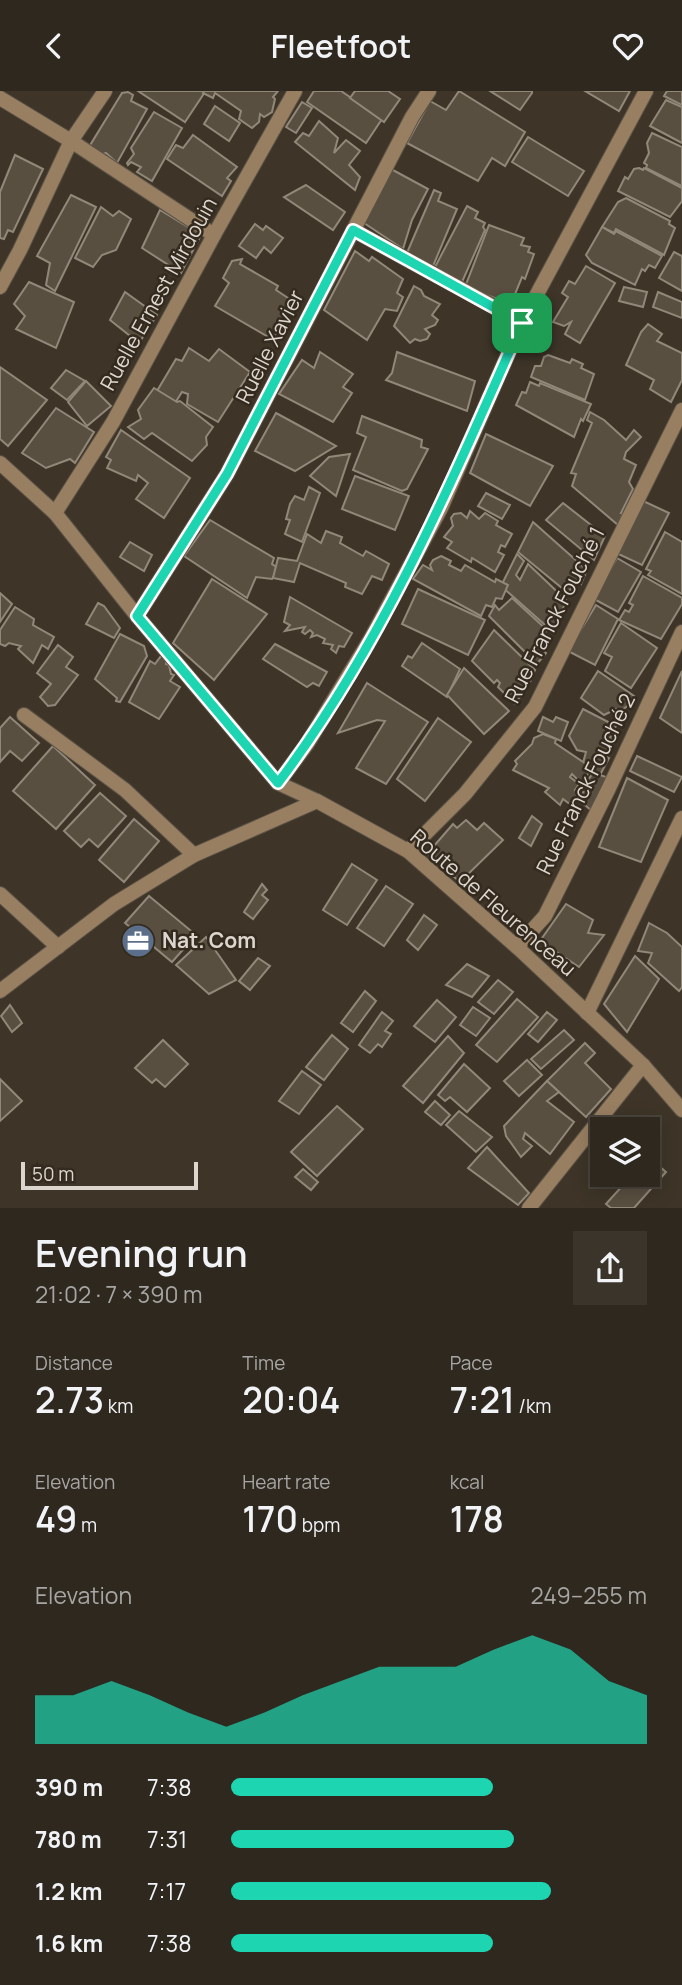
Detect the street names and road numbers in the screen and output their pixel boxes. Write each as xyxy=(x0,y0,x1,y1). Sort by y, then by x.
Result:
street label: Ruelle Ernest Mirdouin xyxy=(93,192,223,395)
street label: Ruelle Xavier xyxy=(229,285,310,408)
street label: Rue Franck Fouché 1 xyxy=(498,522,611,707)
street label: Rue Franck Fouché 2 xyxy=(529,688,641,879)
street label: Route de Fleurenceau xyxy=(405,822,582,982)

